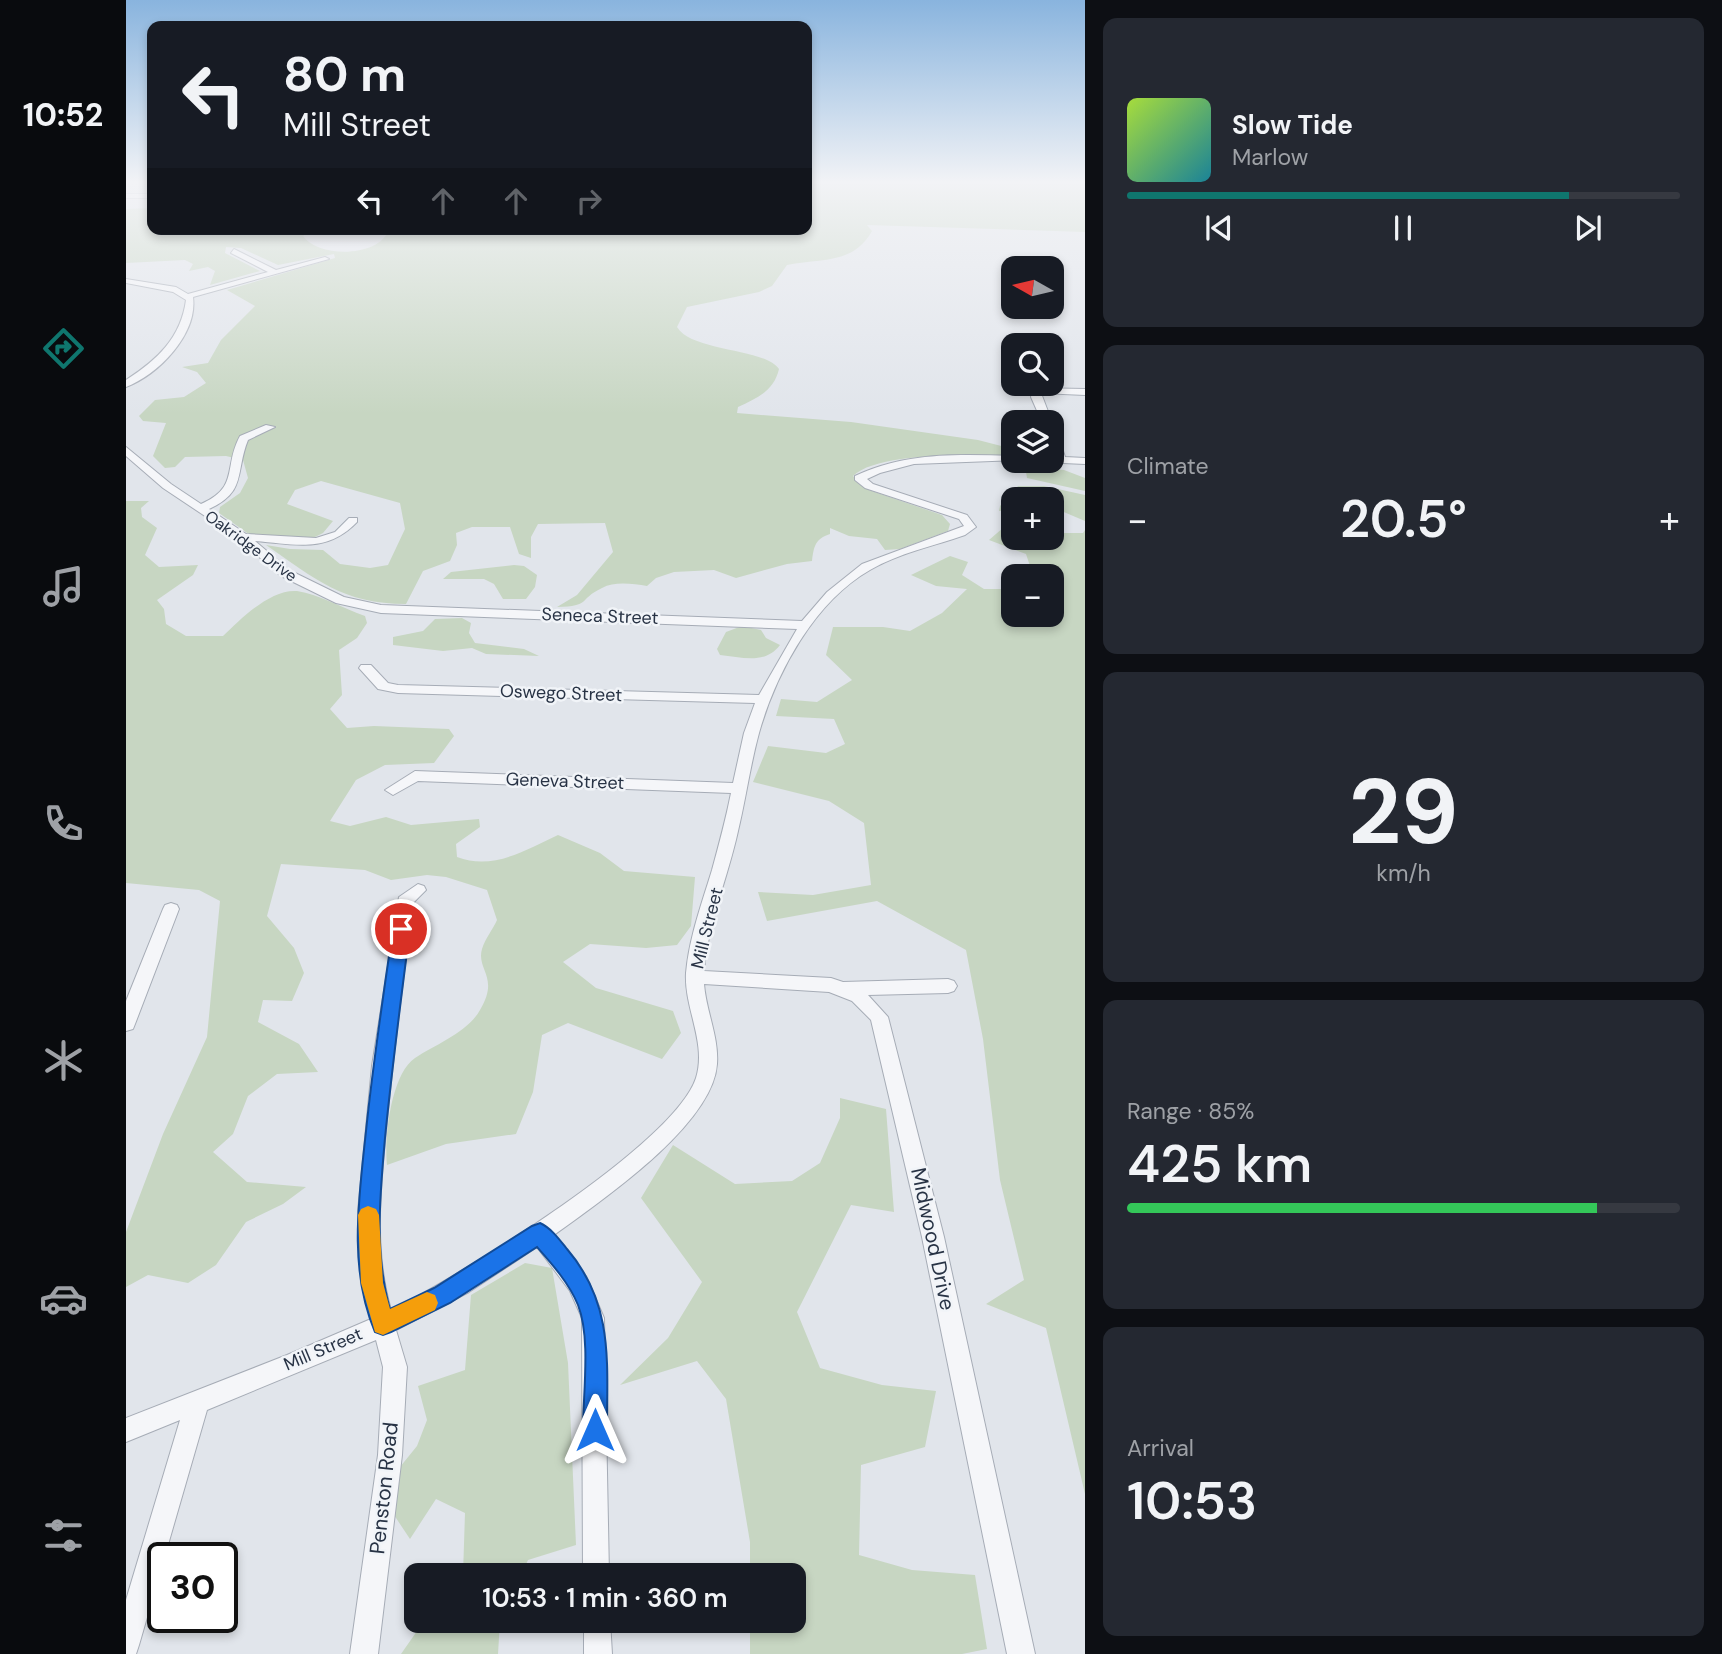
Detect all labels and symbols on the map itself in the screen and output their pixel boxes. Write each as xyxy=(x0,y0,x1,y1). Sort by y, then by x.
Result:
north arrow xyxy=(1001,256,1064,318)
street label: Oakridge Drive xyxy=(201,506,301,586)
street label: Seneca Street xyxy=(541,602,659,630)
street label: Oswego Street xyxy=(499,679,623,707)
street label: Geneva Street xyxy=(505,767,625,795)
street label: Mill Street xyxy=(685,885,729,971)
pin xyxy=(371,899,431,959)
street label: Midwood Drive xyxy=(904,1165,962,1313)
street label: Mill Street xyxy=(280,1322,366,1376)
position arrow xyxy=(558,1393,632,1467)
street label: Penston Road xyxy=(363,1421,405,1555)
speed limit sign: 30 xyxy=(147,1542,238,1633)

